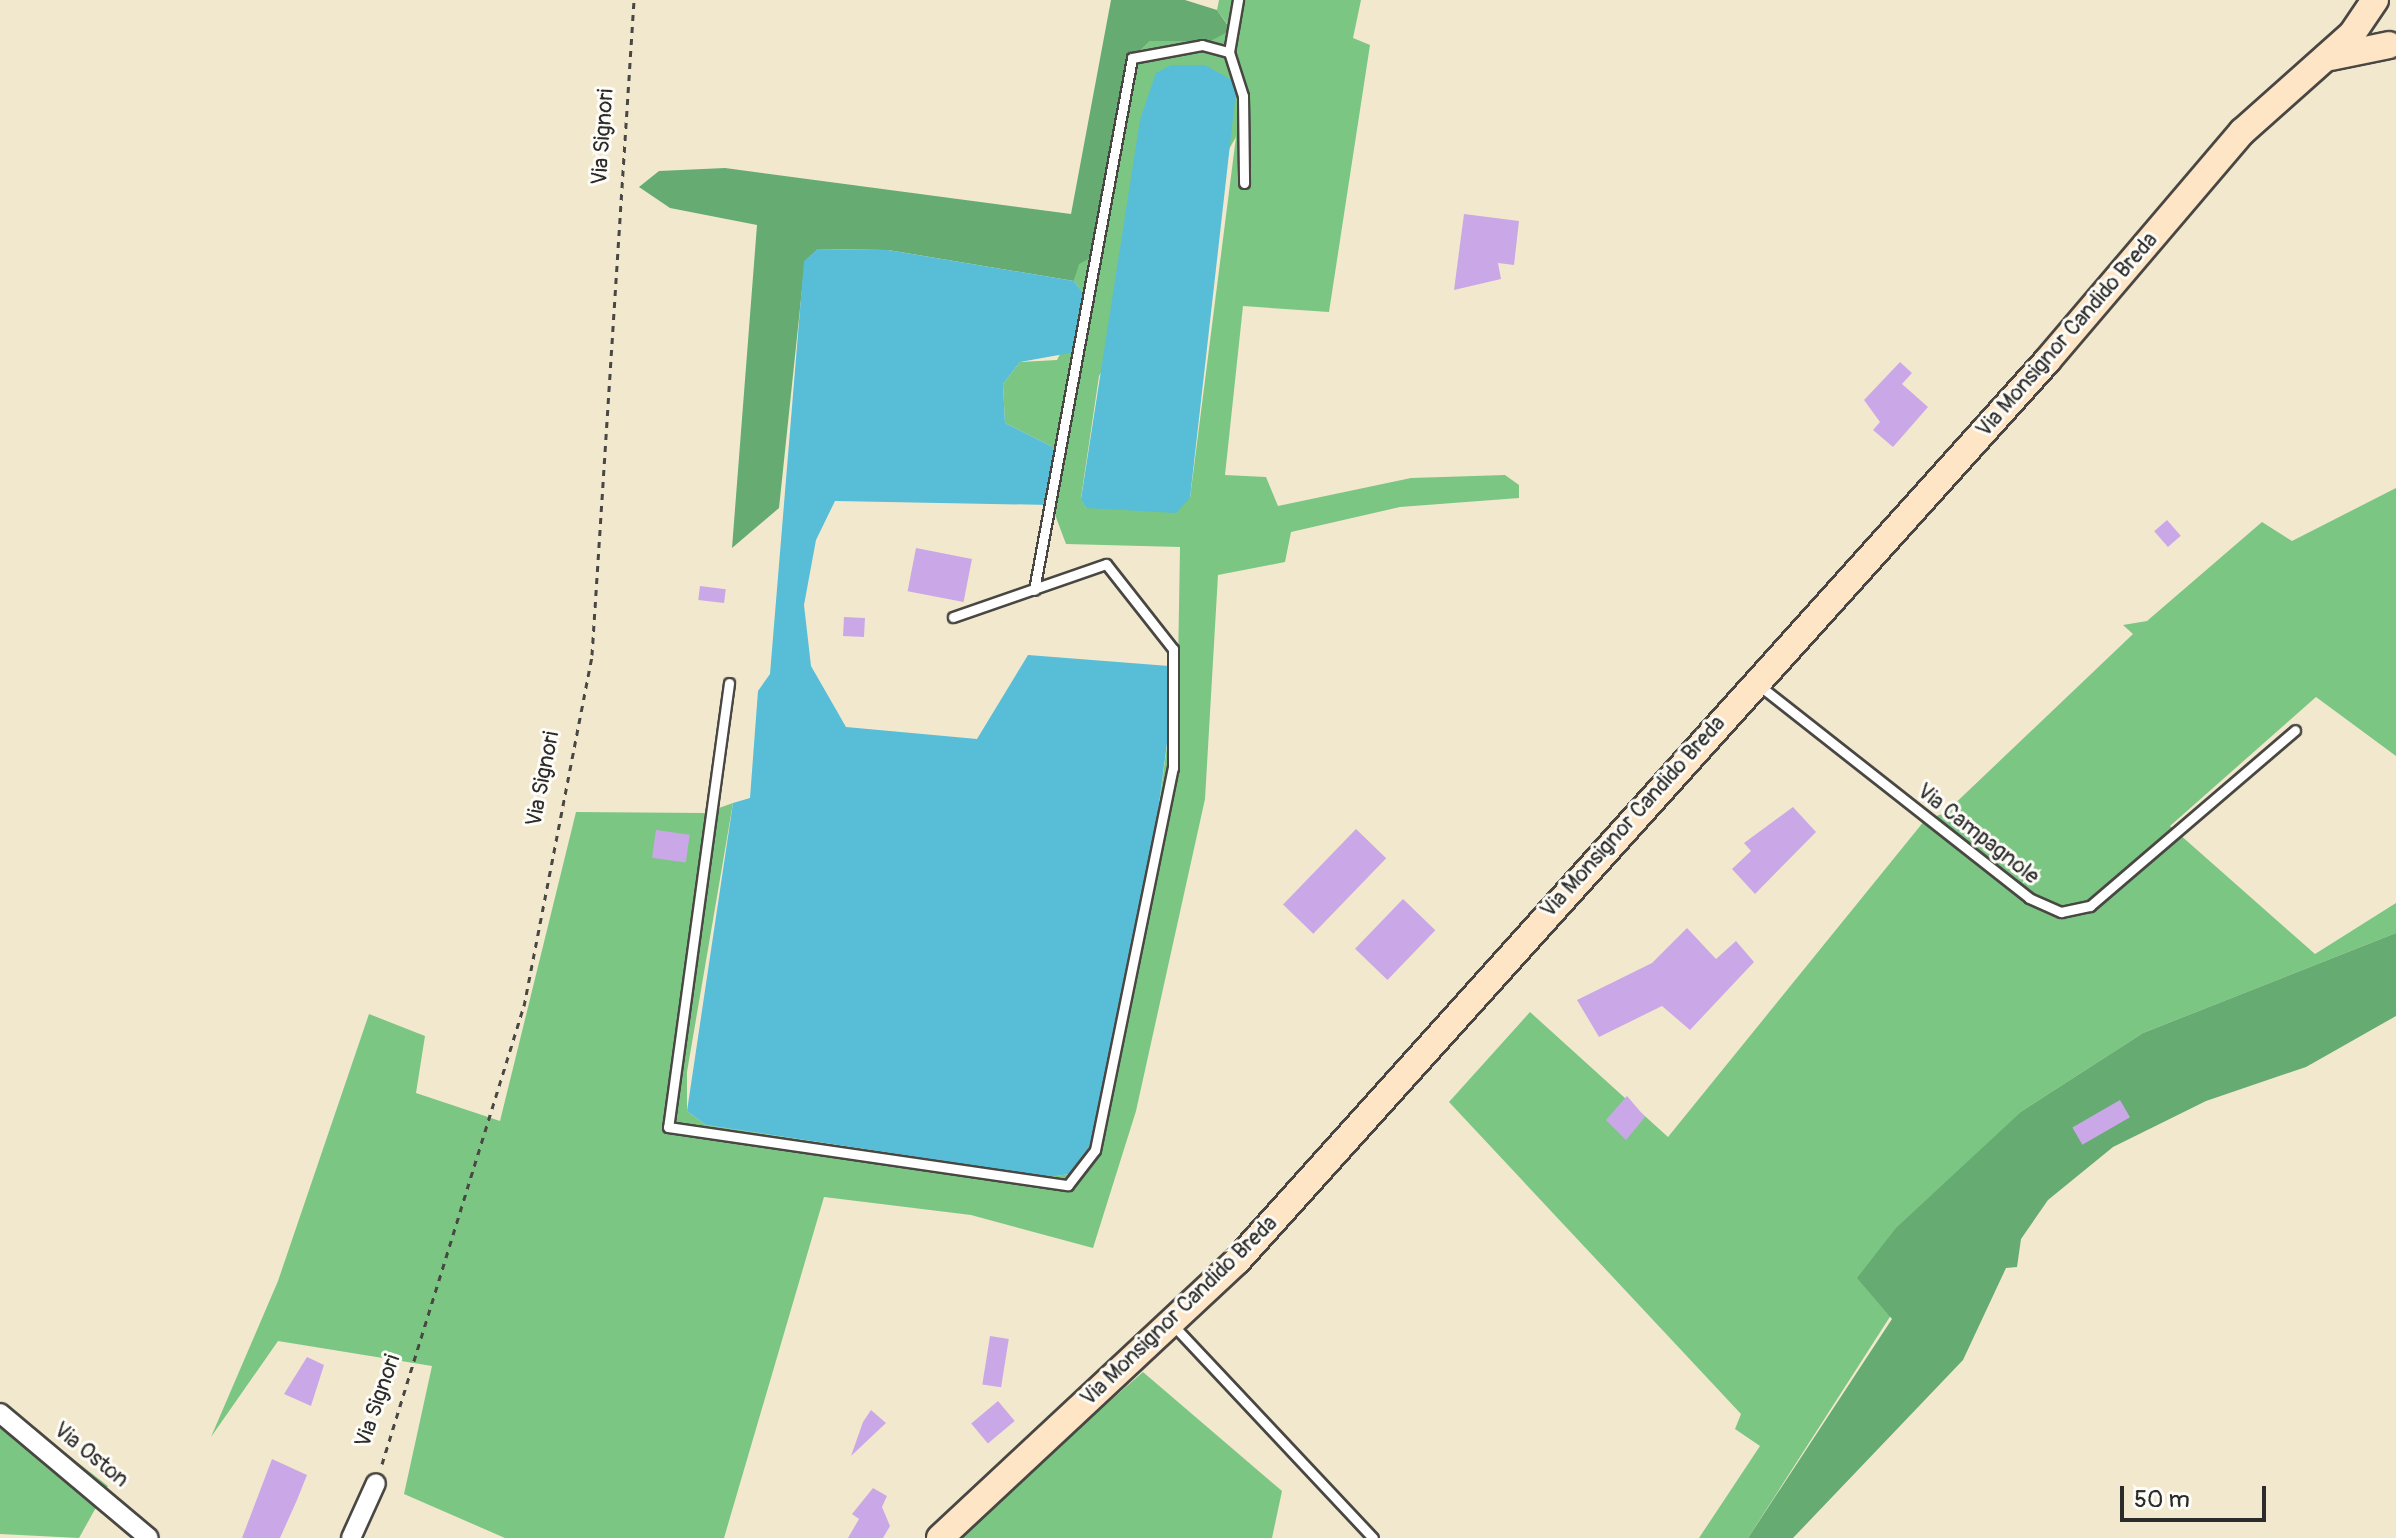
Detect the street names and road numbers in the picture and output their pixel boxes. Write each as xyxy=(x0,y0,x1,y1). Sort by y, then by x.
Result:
street label: Via Signori xyxy=(586,88,620,186)
street label: Via Monsignor Candido Breda xyxy=(1971,227,2163,443)
street label: Via Monsignor Candido Breda xyxy=(1535,711,1731,923)
street label: Via Signori xyxy=(521,729,565,829)
street label: Via Campagnole xyxy=(1912,778,2044,890)
street label: Via Monsignor Candido Breda xyxy=(1075,1210,1283,1412)
street label: Via Signori xyxy=(350,1351,406,1451)
street label: Via Oston xyxy=(48,1417,134,1493)

